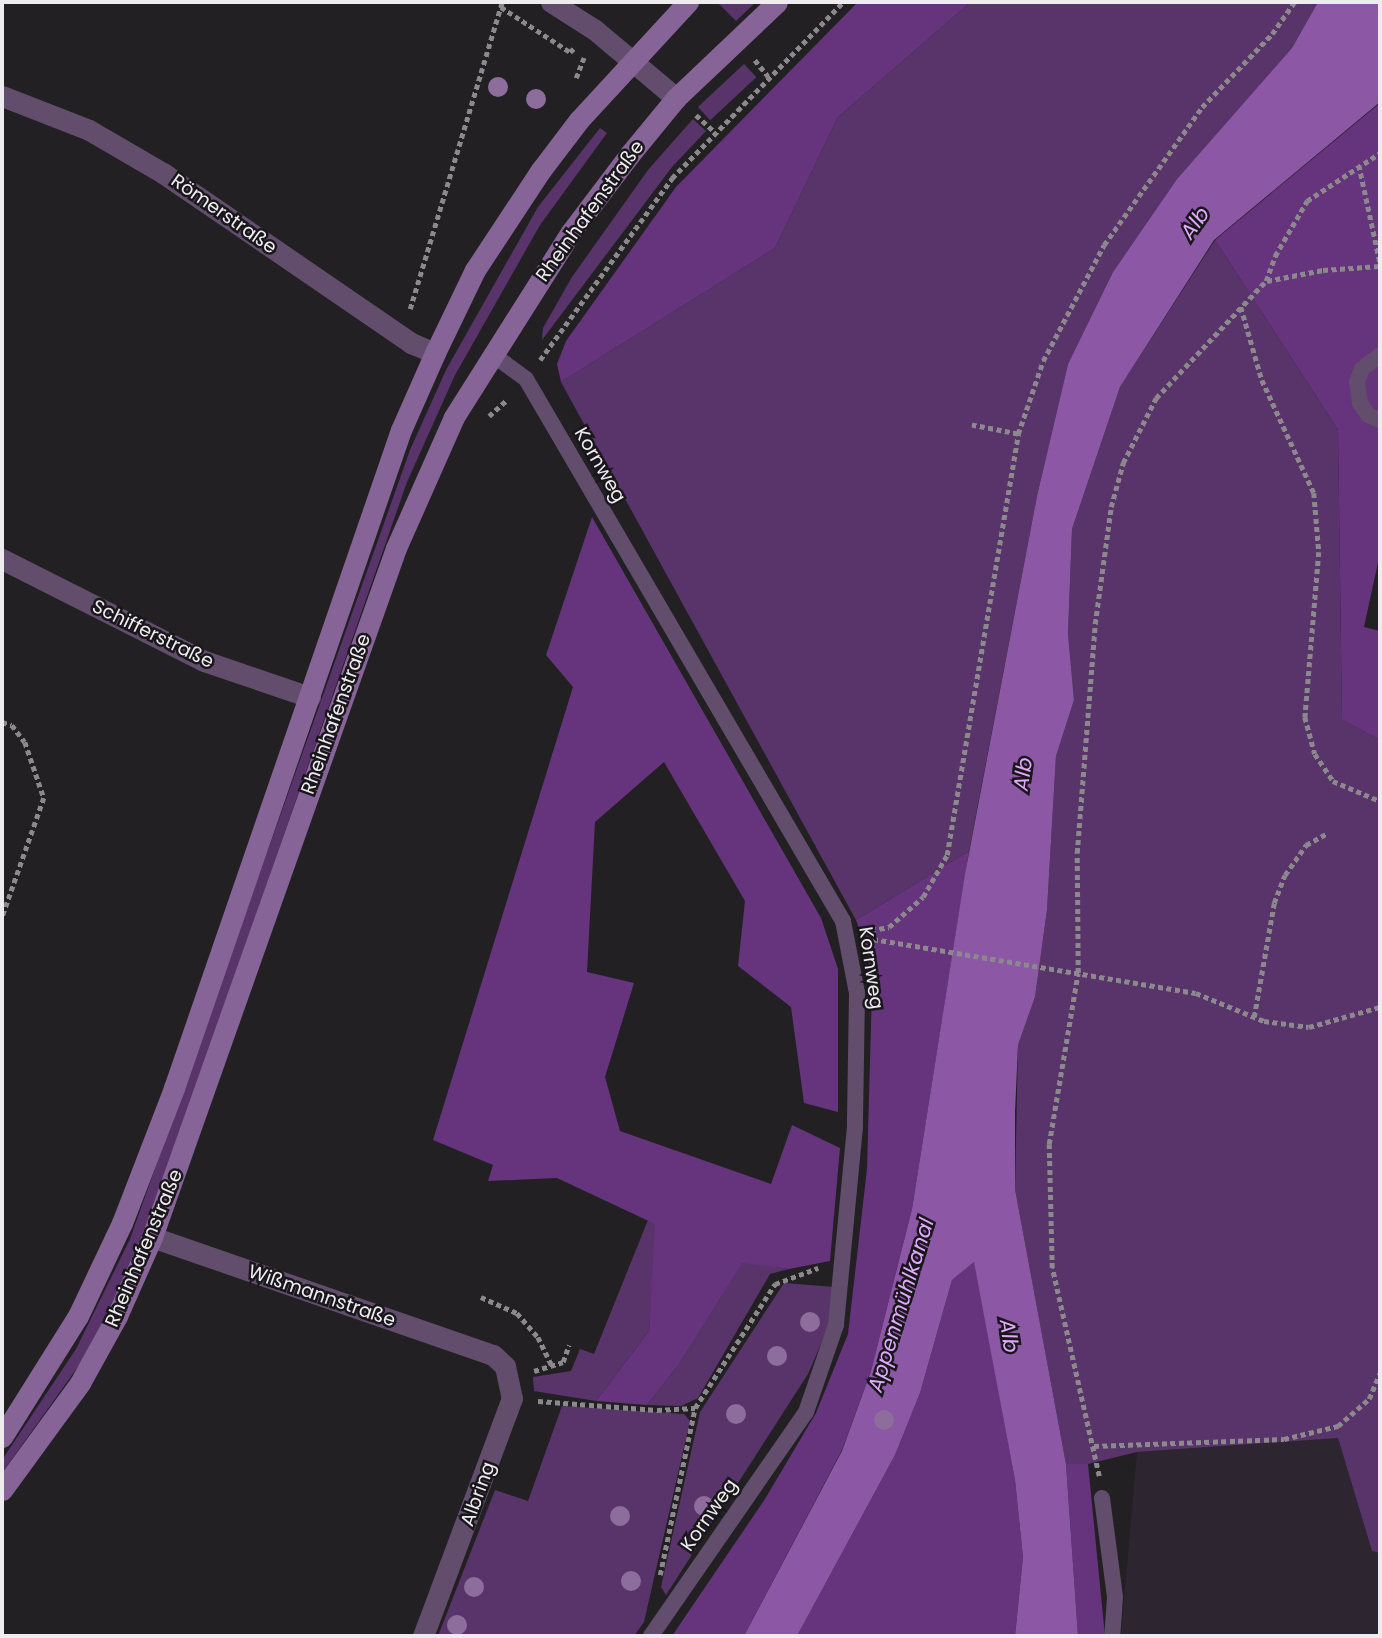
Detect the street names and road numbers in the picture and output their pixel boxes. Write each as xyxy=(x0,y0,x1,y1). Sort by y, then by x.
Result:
street label: Rheinhafenstraße xyxy=(531,136,649,286)
street label: Römerstraße xyxy=(167,169,281,259)
street label: Kornweg xyxy=(569,423,631,507)
street label: Schifferstraße xyxy=(89,595,217,673)
street label: Rheinhafenstraße xyxy=(296,631,376,797)
street label: Kornweg xyxy=(854,925,888,1011)
street label: Rheinhafenstraße xyxy=(100,1166,188,1330)
street label: Wißmannstraße xyxy=(245,1260,399,1332)
street label: Albring xyxy=(456,1459,500,1529)
street label: Kornweg xyxy=(676,1474,742,1556)

